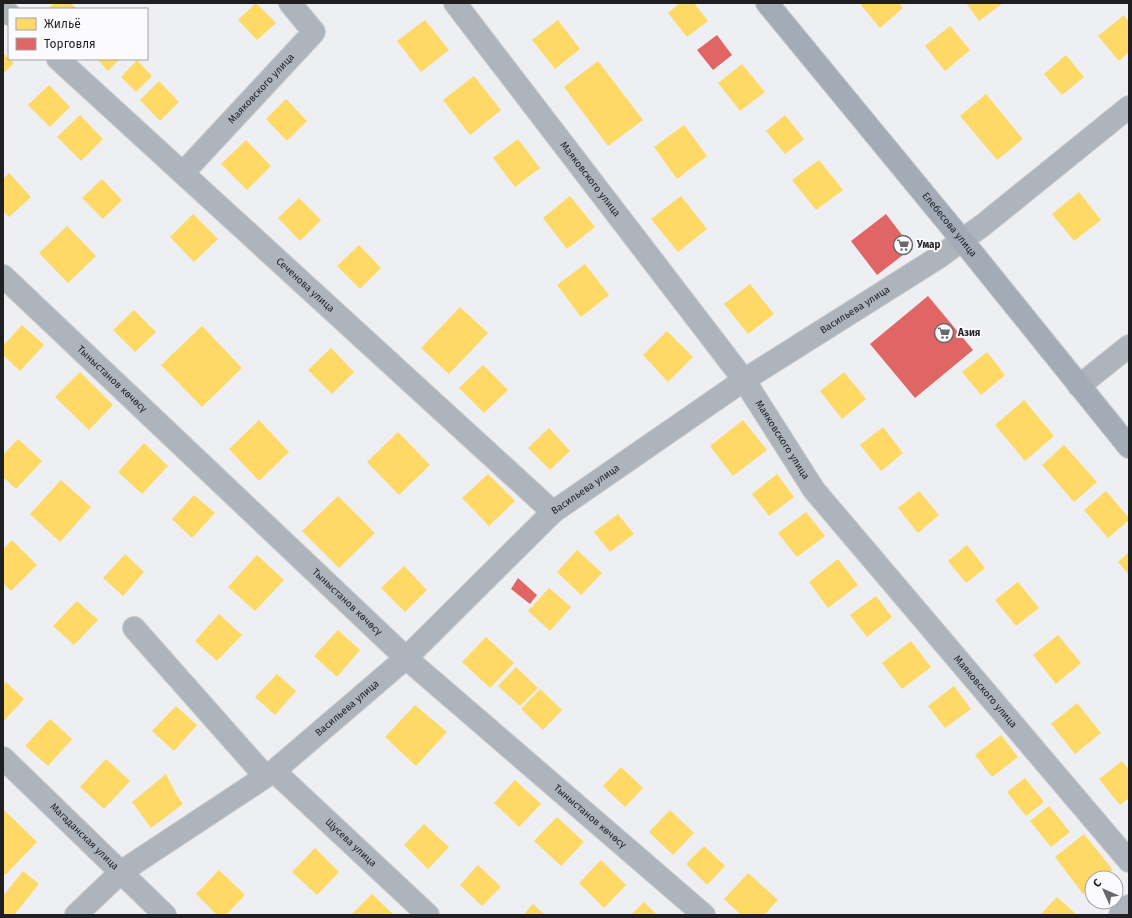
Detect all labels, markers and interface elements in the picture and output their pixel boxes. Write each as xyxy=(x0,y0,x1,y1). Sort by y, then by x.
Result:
legend xyxy=(8,8,148,60)
text: Жильё xyxy=(44,17,81,31)
text: Торговля xyxy=(44,37,96,51)
street label: Маяковского улица xyxy=(226,51,297,126)
street label: Маяковского улица xyxy=(557,139,623,219)
street label: Елебесова улица xyxy=(919,190,979,259)
supermarket icon: Умар xyxy=(892,234,914,256)
place label: Умар xyxy=(916,239,941,251)
street label: Сеченова улица xyxy=(273,255,337,315)
street label: Васильева улица xyxy=(818,283,892,336)
supermarket icon: Азия xyxy=(933,322,955,344)
place label: Азия xyxy=(957,327,980,339)
street label: Тыныстанов көчөсү xyxy=(74,343,149,415)
street label: Маяковского улица xyxy=(752,398,812,482)
street label: Васильева улица xyxy=(549,462,622,517)
street label: Тыныстанов көчөсү xyxy=(310,566,385,638)
street label: Маяковского улица xyxy=(951,653,1019,730)
street label: Васильева улица xyxy=(313,678,382,739)
street label: Тыныстанов көчөсү xyxy=(551,782,629,851)
street label: Магаданская улица xyxy=(47,801,121,873)
street label: Щусева улица xyxy=(323,816,379,870)
north arrow xyxy=(1084,870,1124,910)
text: С xyxy=(1090,876,1105,890)

